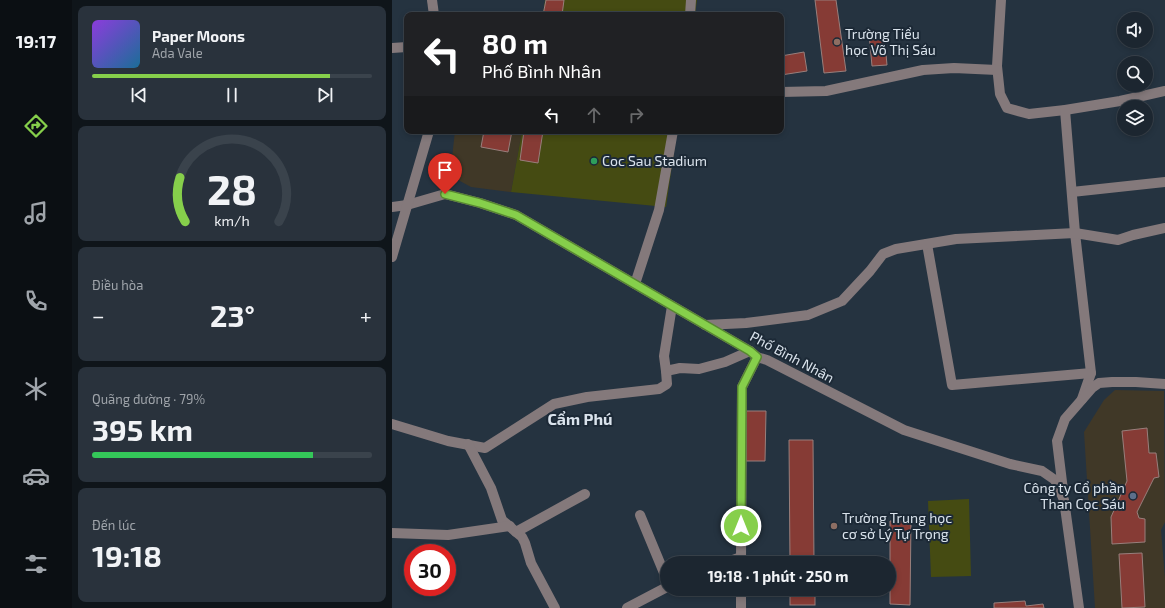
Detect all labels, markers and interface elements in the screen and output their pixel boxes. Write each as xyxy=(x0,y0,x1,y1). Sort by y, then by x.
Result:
map controls xyxy=(1117,12,1153,136)
button: sound xyxy=(1117,12,1153,48)
place label: Trường Tiểu học Võ Thị Sáu xyxy=(845,25,936,58)
text: 80 m xyxy=(482,26,548,60)
text: Paper Moons xyxy=(152,27,245,45)
icon: left xyxy=(416,28,468,80)
text: 19:17 xyxy=(16,30,56,52)
marker: Trường Tiểu học Võ Thị Sáu xyxy=(832,37,842,47)
text: Ada Vale xyxy=(152,45,203,61)
button: search xyxy=(1117,56,1153,92)
text: Phố Bình Nhân xyxy=(482,60,601,82)
icon: previous xyxy=(128,84,150,106)
icon: pause xyxy=(221,84,243,106)
icon: next xyxy=(314,84,336,106)
button: layers xyxy=(1117,100,1153,136)
icon: left xyxy=(541,104,563,126)
icon: ahead xyxy=(583,104,605,126)
icon: right xyxy=(625,104,647,126)
icon: directions xyxy=(22,112,50,140)
place label: Coc Sau Stadium xyxy=(602,152,707,169)
pin xyxy=(428,153,462,194)
marker: Coc Sau Stadium xyxy=(589,156,599,166)
icon: arrive xyxy=(434,159,456,181)
text: 28 xyxy=(207,162,257,212)
icon: music xyxy=(22,199,50,227)
text: km/h xyxy=(214,211,250,228)
text: Điều hòa xyxy=(92,277,143,293)
icon: phone xyxy=(22,287,50,315)
text: 23° xyxy=(210,297,255,333)
text: − xyxy=(92,302,105,328)
text: + xyxy=(360,302,372,328)
street label: Phố Bình Nhân xyxy=(747,327,837,386)
icon: climate xyxy=(22,375,50,403)
text: Quãng đường · 79% xyxy=(92,391,205,407)
district label: Cẩm Phú xyxy=(547,409,613,428)
text: 395 km xyxy=(92,411,193,447)
icon: car xyxy=(22,462,50,490)
place label: Công ty Cổ phần Than Cọc Sáu xyxy=(1024,479,1125,512)
marker: Công ty Cổ phần Than Cọc Sáu xyxy=(1128,491,1138,501)
position arrow xyxy=(720,505,762,547)
place label: Trường Trung học cơ sở Lý Tự Trọng xyxy=(842,509,952,542)
text: Đến lúc xyxy=(92,517,136,533)
marker: Trường Trung học cơ sở Lý Tự Trọng xyxy=(829,521,839,531)
text: 19:18 xyxy=(92,537,162,573)
speed limit sign: 30 xyxy=(404,544,456,596)
icon: filters xyxy=(22,550,50,578)
text: 19:18 · 1 phút · 250 m xyxy=(707,567,849,585)

